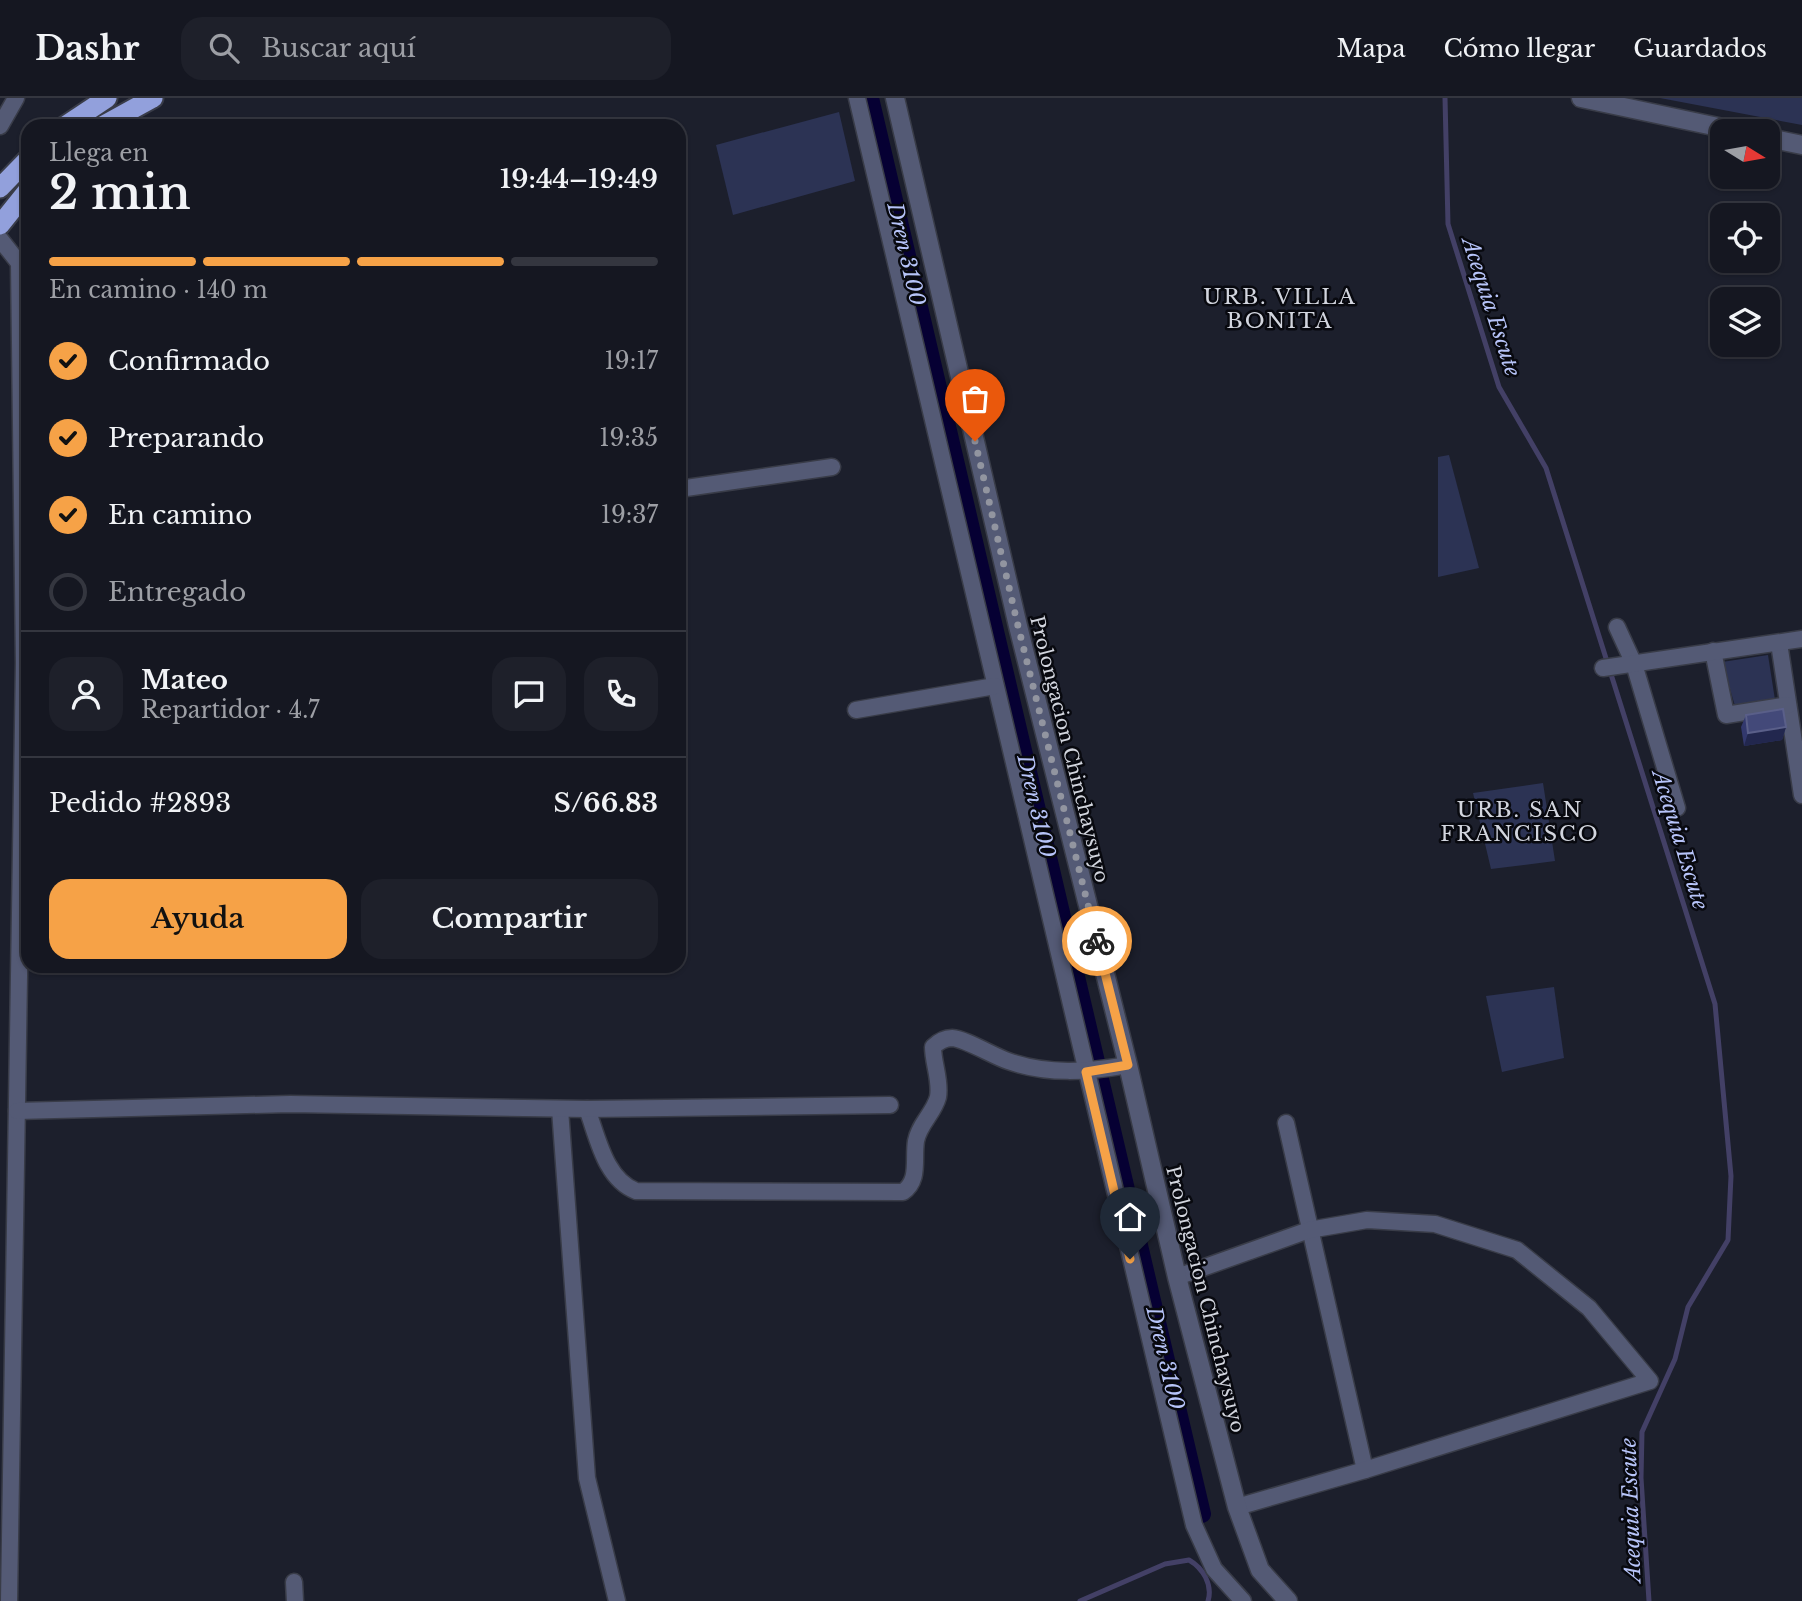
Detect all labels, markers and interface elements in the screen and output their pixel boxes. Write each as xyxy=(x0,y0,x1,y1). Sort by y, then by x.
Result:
search box xyxy=(181,17,671,80)
text: Dashr xyxy=(35,28,139,69)
icon: search xyxy=(205,29,243,67)
text: Buscar aquí xyxy=(261,32,416,64)
text: Mapa xyxy=(1336,34,1405,63)
text: Cómo llegar xyxy=(1443,34,1595,63)
text: Guardados xyxy=(1633,34,1767,63)
north arrow xyxy=(1710,119,1780,189)
map controls xyxy=(1710,119,1780,357)
text: Llega en xyxy=(49,139,148,167)
text: 19:44–19:49 xyxy=(500,163,658,195)
text: 2 min xyxy=(49,164,191,221)
water label: Dren 3100 xyxy=(881,199,931,308)
button: locate xyxy=(1710,203,1780,273)
water label: Acequia Escute xyxy=(1455,232,1526,380)
text: En camino · 140 m xyxy=(49,276,268,304)
district label: URB. VILLA BONITA xyxy=(1203,284,1357,334)
button: layers xyxy=(1710,287,1780,357)
icon: check xyxy=(49,342,87,380)
text: Confirmado xyxy=(108,345,270,377)
text: 19:17 xyxy=(605,347,658,375)
pin xyxy=(945,369,1005,441)
icon: bag xyxy=(956,380,994,418)
icon: check xyxy=(49,419,87,457)
text: Preparando xyxy=(108,422,264,454)
text: 19:35 xyxy=(599,424,658,452)
icon: check xyxy=(49,496,87,534)
text: En camino xyxy=(108,499,252,531)
text: 19:37 xyxy=(601,501,658,529)
text: Entregado xyxy=(108,576,246,608)
street label: Prolongacion Chinchaysuyo xyxy=(1025,613,1114,885)
button: person xyxy=(49,657,123,731)
button: chat xyxy=(492,657,566,731)
button: phone xyxy=(584,657,658,731)
text: Mateo xyxy=(141,664,228,696)
text: Repartidor · 4.7 xyxy=(141,696,320,724)
water label: Dren 3100 xyxy=(1011,751,1061,860)
water label: Acequia Escute xyxy=(1646,764,1714,913)
text: Pedido #2893 xyxy=(49,787,231,819)
text: S/66.83 xyxy=(553,787,658,819)
district label: URB. SAN FRANCISCO xyxy=(1440,797,1600,847)
button: Ayuda xyxy=(49,879,347,959)
button: Compartir xyxy=(361,879,658,959)
courier xyxy=(1062,906,1132,976)
icon: bike xyxy=(1078,922,1116,960)
street label: Prolongacion Chinchaysuyo xyxy=(1161,1163,1250,1435)
pin xyxy=(1100,1187,1160,1259)
icon: home xyxy=(1111,1198,1149,1236)
water label: Dren 3100 xyxy=(1140,1303,1190,1412)
water label: Acequia Escute xyxy=(1615,1437,1647,1586)

